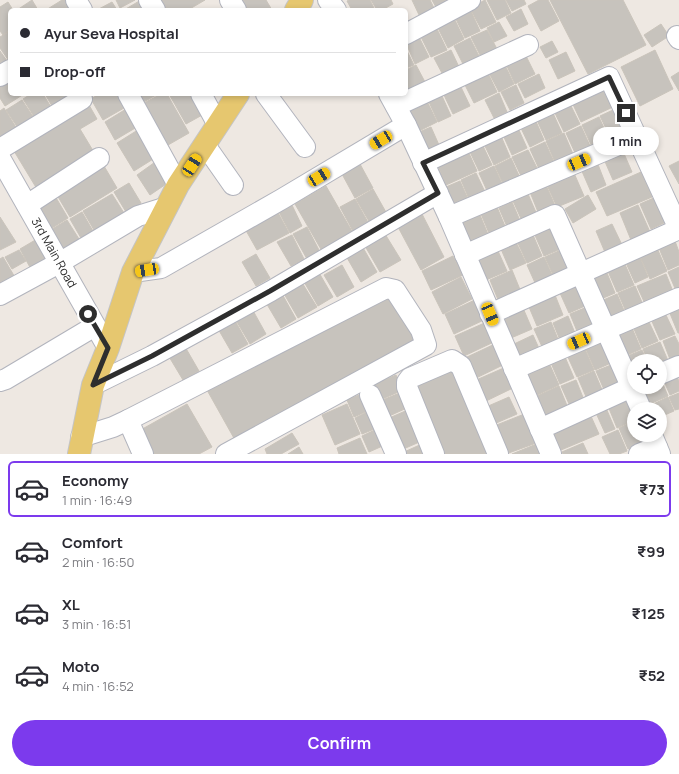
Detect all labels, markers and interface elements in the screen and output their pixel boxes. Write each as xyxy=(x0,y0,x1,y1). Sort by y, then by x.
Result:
text: Ayur Seva Hospital xyxy=(44,23,179,44)
text: Drop-off xyxy=(44,61,105,82)
route end xyxy=(617,104,635,122)
callout: 1 min xyxy=(593,127,659,155)
car xyxy=(368,129,394,151)
text: 1 min xyxy=(610,132,642,150)
car xyxy=(180,152,204,178)
car xyxy=(566,152,592,172)
car xyxy=(306,166,332,188)
street label: 3rd Main Road xyxy=(28,214,81,291)
car xyxy=(134,262,160,278)
car xyxy=(480,301,500,327)
route start xyxy=(79,305,97,323)
car xyxy=(566,331,592,351)
map controls xyxy=(627,354,667,442)
button: locate xyxy=(627,354,667,394)
button: layers xyxy=(627,402,667,442)
text: Economy xyxy=(62,470,129,491)
icon: car xyxy=(14,471,50,507)
text: ₹73 xyxy=(639,479,665,500)
text: 1 min · 16:49 xyxy=(62,491,132,509)
text: Comfort xyxy=(62,532,123,553)
icon: car xyxy=(14,533,50,569)
text: ₹99 xyxy=(637,541,665,562)
text: 2 min · 16:50 xyxy=(62,553,134,571)
text: XL xyxy=(62,594,80,615)
icon: car xyxy=(14,595,50,631)
text: ₹125 xyxy=(631,603,665,624)
text: 3 min · 16:51 xyxy=(62,615,131,633)
text: Moto xyxy=(62,656,99,677)
icon: car xyxy=(14,657,50,693)
text: ₹52 xyxy=(638,665,665,686)
text: 4 min · 16:52 xyxy=(62,677,134,695)
button: Confirm xyxy=(12,720,667,766)

